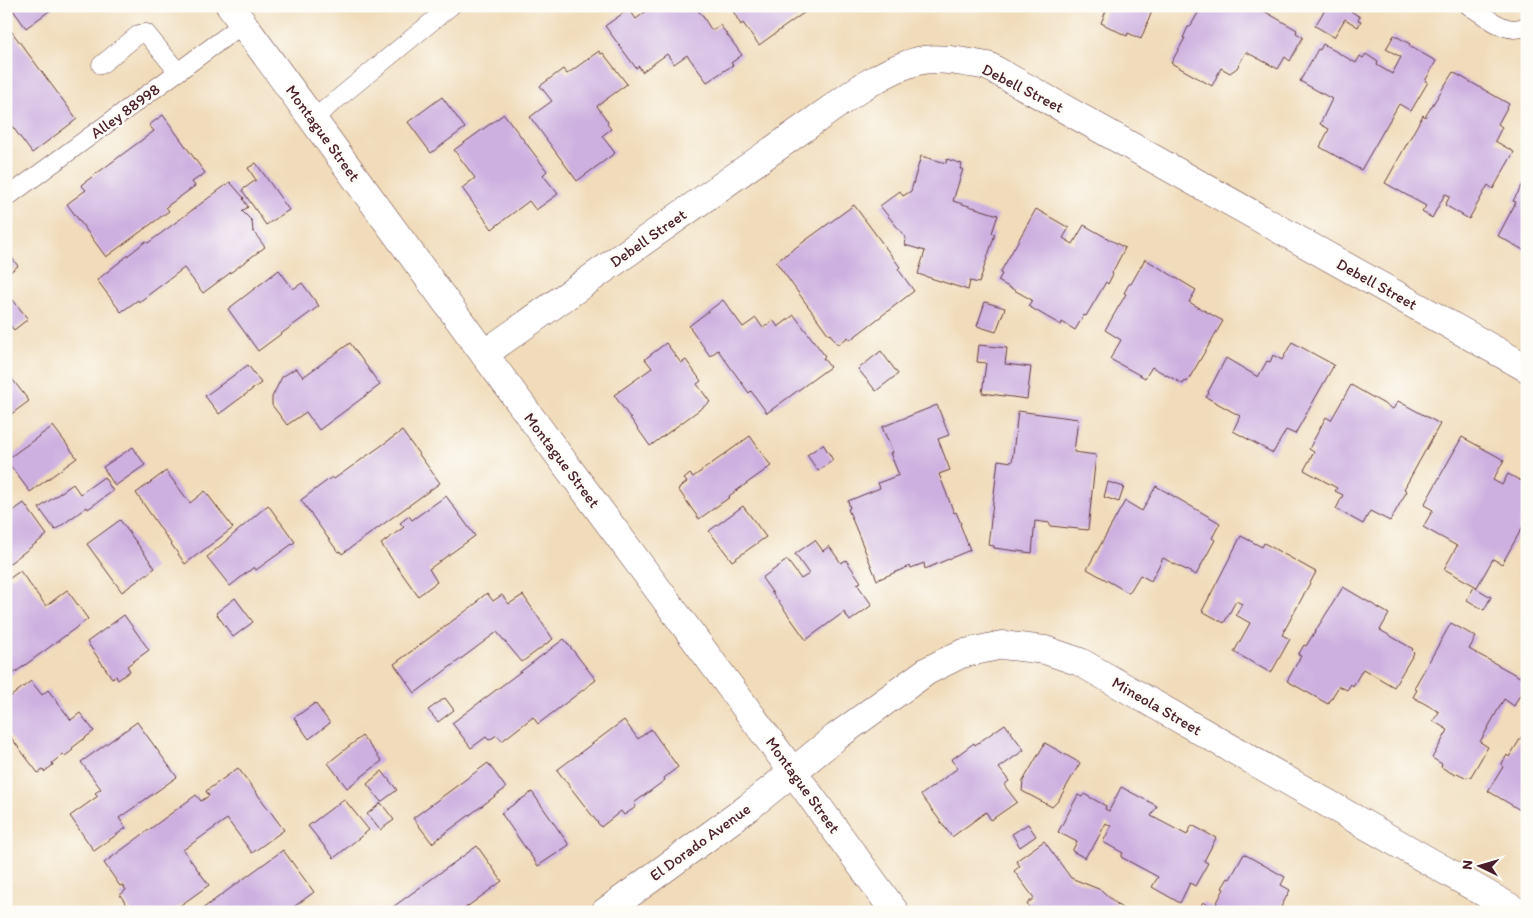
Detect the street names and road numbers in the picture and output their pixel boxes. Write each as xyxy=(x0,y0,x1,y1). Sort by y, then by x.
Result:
street label: Debell Street xyxy=(979,59,1067,117)
street label: Alley 88998 xyxy=(87,79,164,143)
street label: Montague Street xyxy=(282,81,364,185)
street label: Debell Street xyxy=(606,205,690,271)
street label: Debell Street xyxy=(1333,254,1421,314)
street label: Montague Street xyxy=(520,409,604,511)
street label: Mineola Street xyxy=(1109,673,1205,739)
street label: Montague Street xyxy=(762,733,844,837)
street label: El Dorado Avenue xyxy=(646,799,754,885)

